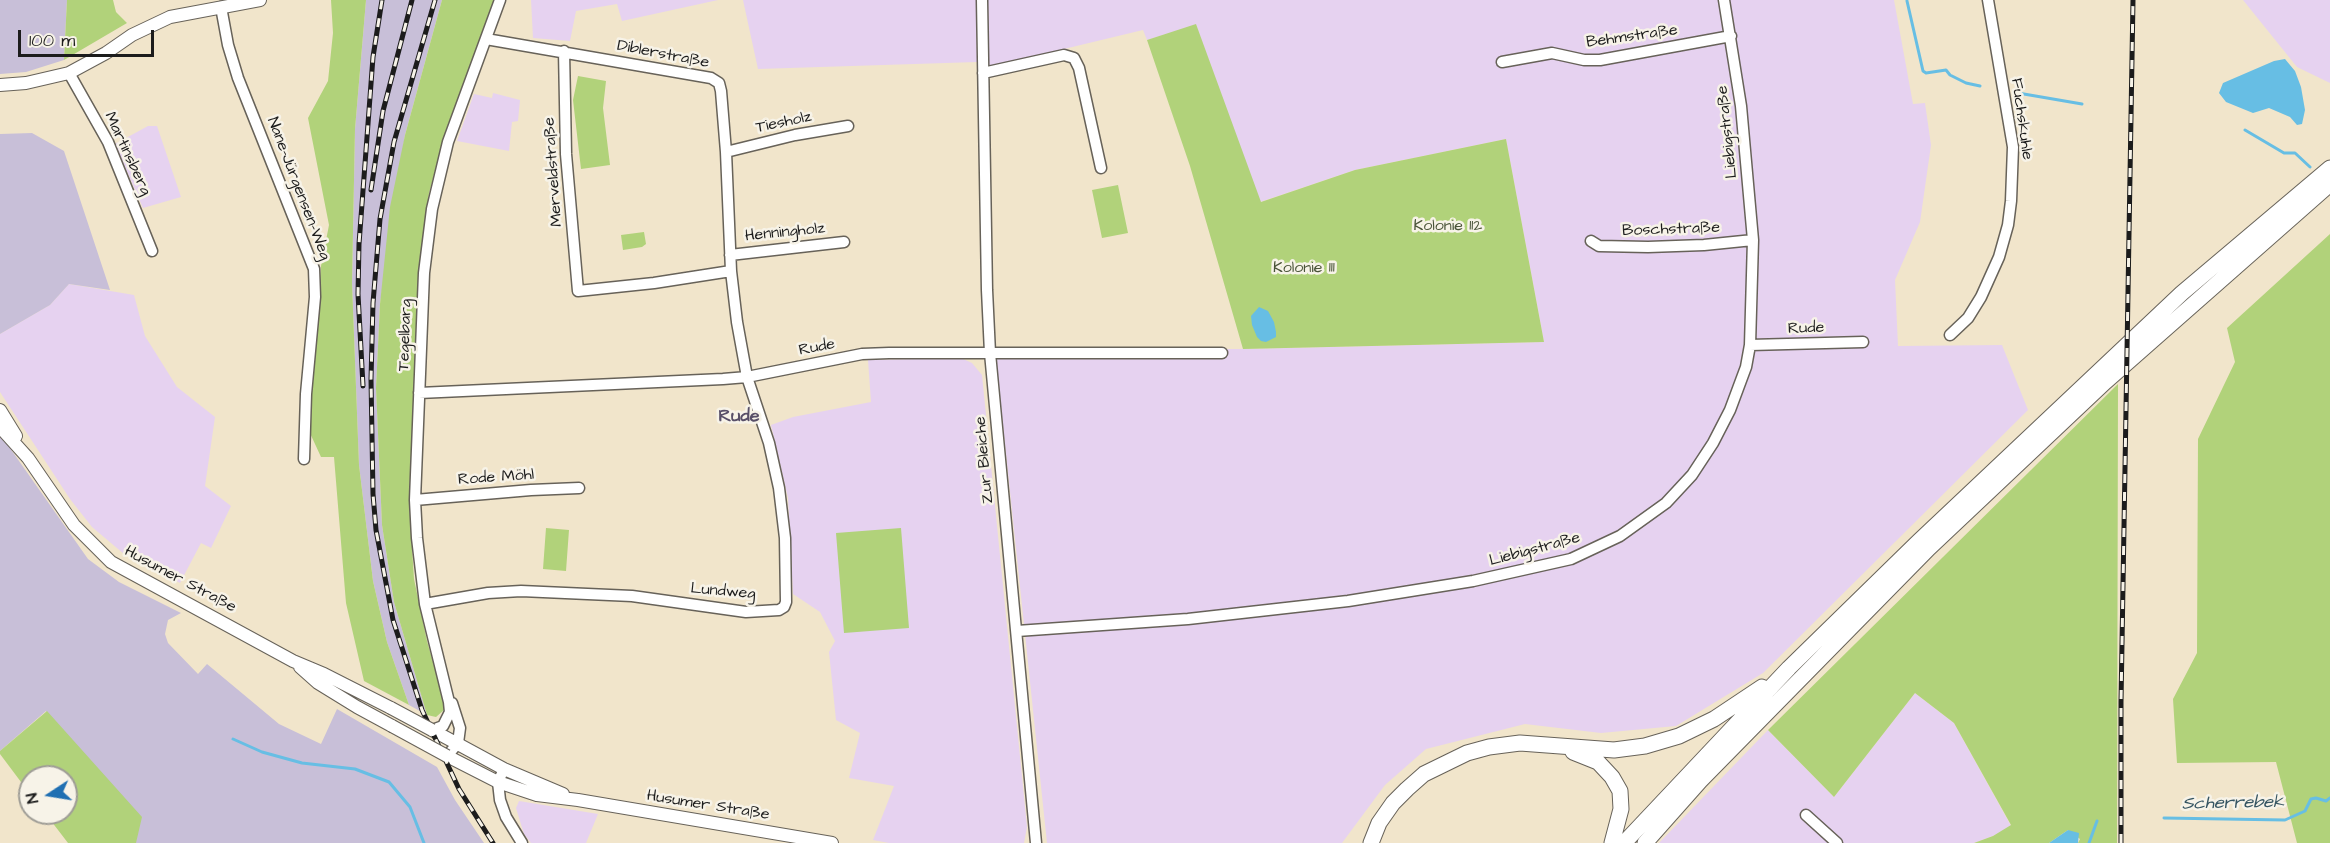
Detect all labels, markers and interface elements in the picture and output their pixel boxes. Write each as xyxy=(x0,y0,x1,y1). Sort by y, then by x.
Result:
scale bar xyxy=(21,18,158,56)
street label: Behmstraße xyxy=(1585,21,1679,53)
text: 100 m xyxy=(29,28,75,53)
street label: Diblerstraße xyxy=(615,37,711,73)
street label: Fuchskuhle xyxy=(2006,77,2036,161)
street label: Liebigstraße xyxy=(1714,85,1742,179)
street label: Tiesholz xyxy=(754,108,814,138)
street label: Martinsberg xyxy=(99,109,155,199)
street label: Nane-Jürgensen-Weg xyxy=(262,115,334,263)
street label: Merveldstraße xyxy=(541,117,567,227)
park label: Kolonie 112 xyxy=(1414,217,1482,237)
street label: Henningholz xyxy=(744,219,826,247)
street label: Boschstraße xyxy=(1622,219,1720,241)
park label: Kolonie 111 xyxy=(1273,259,1335,279)
street label: Tegelbarg xyxy=(395,299,417,371)
street label: Rude xyxy=(1787,319,1825,339)
street label: Rude xyxy=(797,335,837,361)
district label: Rude xyxy=(719,406,759,428)
street label: Zur Bleiche xyxy=(972,416,998,504)
street label: Rode Möhl xyxy=(457,466,535,490)
street label: Liebigstraße xyxy=(1487,529,1583,571)
street label: Husumer Straße xyxy=(121,542,239,618)
street label: Lundweg xyxy=(690,580,756,604)
north arrow xyxy=(18,765,78,825)
street label: Husumer Straße xyxy=(645,787,771,825)
text: N xyxy=(21,791,44,806)
water label: Scherrebek xyxy=(2182,792,2284,816)

